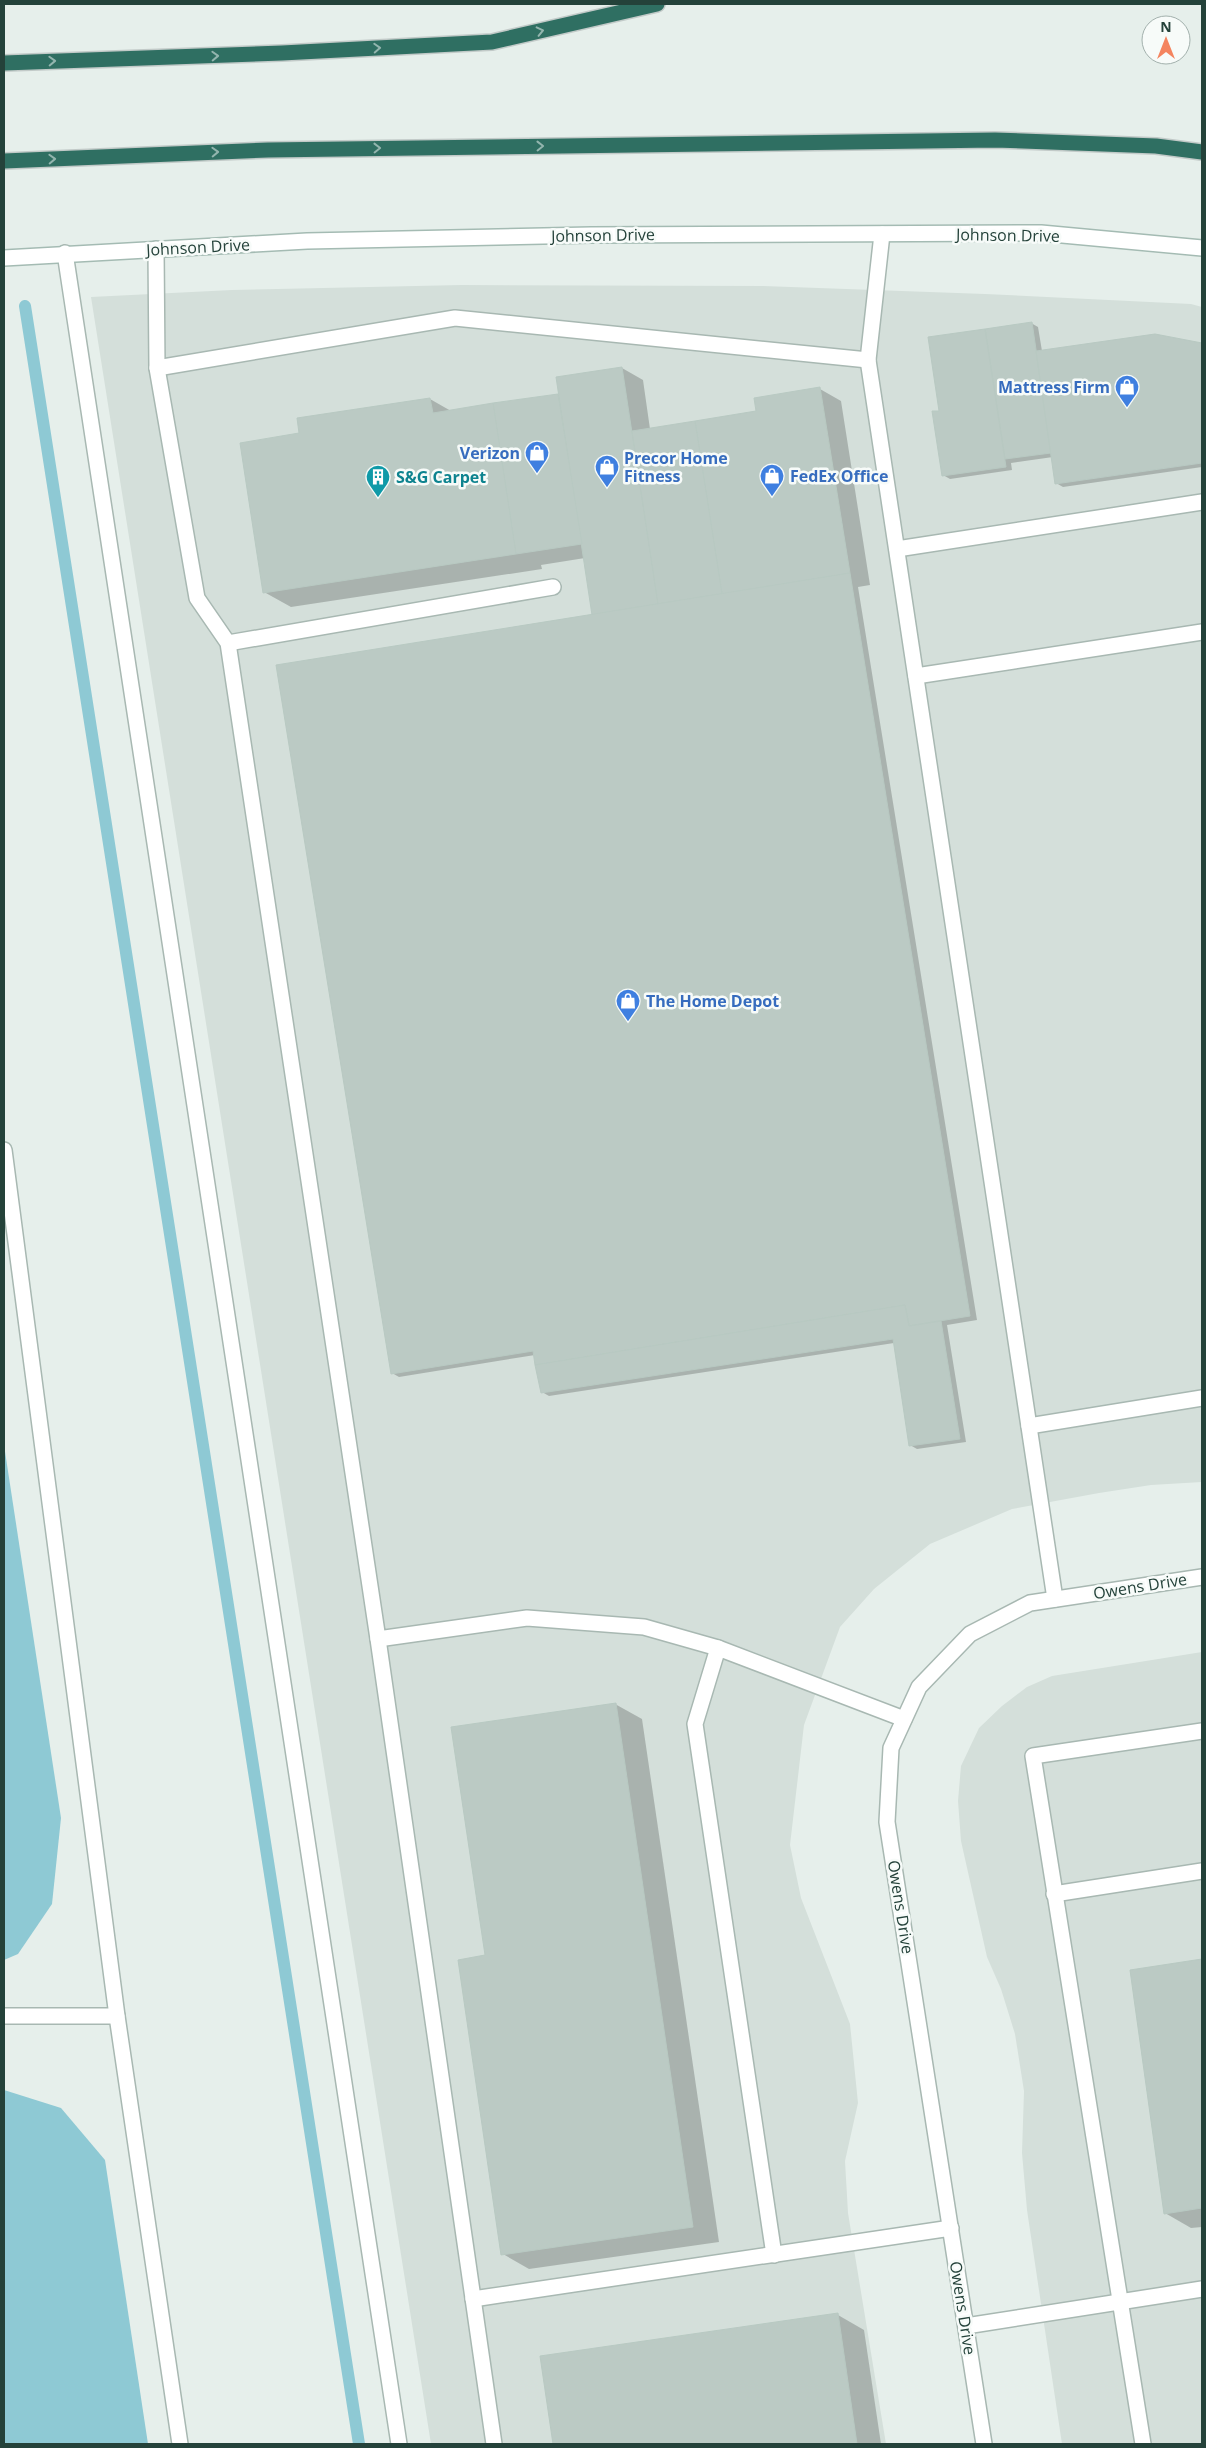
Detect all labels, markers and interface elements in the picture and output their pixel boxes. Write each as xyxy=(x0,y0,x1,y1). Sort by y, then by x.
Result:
north arrow xyxy=(1141,15,1191,65)
text: N xyxy=(1160,17,1172,36)
one-way arrow xyxy=(535,26,544,37)
one-way arrow xyxy=(373,43,381,54)
one-way arrow xyxy=(211,50,219,61)
one-way arrow xyxy=(49,56,57,66)
one-way arrow xyxy=(536,141,544,151)
one-way arrow xyxy=(374,143,381,153)
one-way arrow xyxy=(211,147,219,158)
one-way arrow xyxy=(49,154,57,165)
street label: Johnson Drive xyxy=(549,223,655,247)
street label: Johnson Drive xyxy=(954,223,1060,247)
street label: Johnson Drive xyxy=(144,233,250,261)
shop icon: Mattress Firm xyxy=(1114,374,1140,408)
place label: Mattress Firm xyxy=(998,376,1110,398)
shop icon: Verizon xyxy=(524,440,550,474)
place label: Verizon xyxy=(460,442,520,464)
place label: Precor Home Fitness xyxy=(624,447,728,487)
shop icon: Precor Home Fitness xyxy=(594,454,620,488)
shop icon: FedEx Office xyxy=(759,463,785,497)
building icon: S&G Carpet xyxy=(365,464,391,498)
place label: FedEx Office xyxy=(790,465,888,487)
place label: S&G Carpet xyxy=(396,466,486,488)
shop icon: The Home Depot xyxy=(615,988,641,1022)
place label: The Home Depot xyxy=(646,990,779,1012)
street label: Owens Drive xyxy=(1092,1568,1188,1604)
street label: Owens Drive xyxy=(883,1859,919,1955)
street label: Owens Drive xyxy=(945,2260,981,2356)

